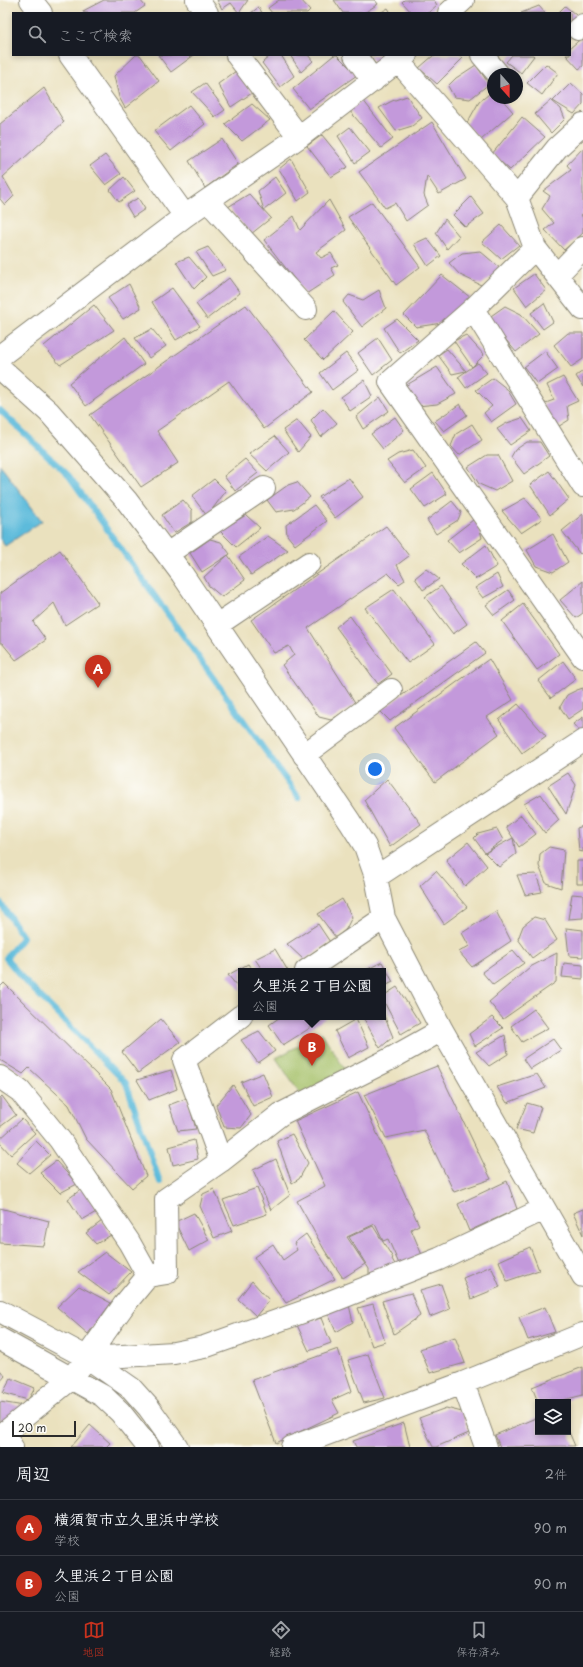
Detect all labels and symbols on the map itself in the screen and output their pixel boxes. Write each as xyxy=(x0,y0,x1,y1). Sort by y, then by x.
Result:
north arrow xyxy=(487,68,523,104)
pin: A xyxy=(85,655,111,688)
your location xyxy=(365,759,385,779)
pin: B xyxy=(299,1033,325,1066)
scale bar xyxy=(12,1419,76,1438)

